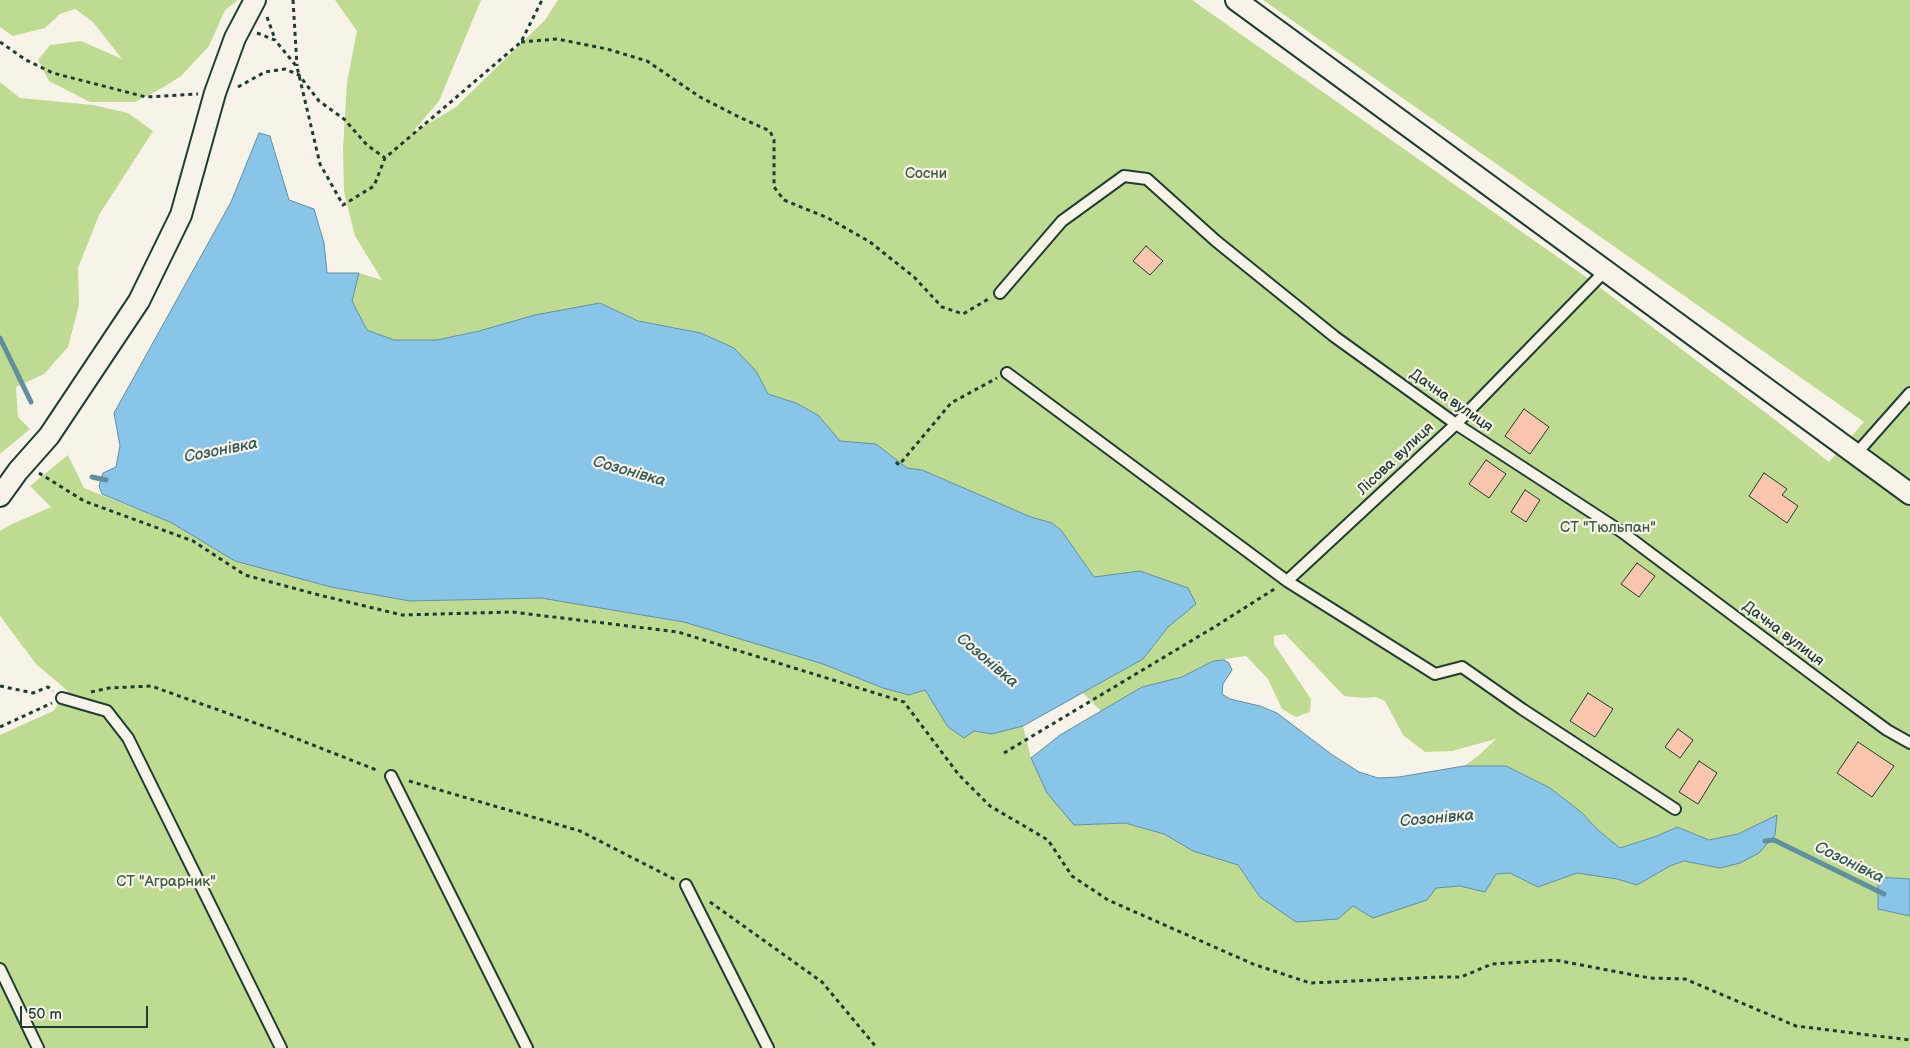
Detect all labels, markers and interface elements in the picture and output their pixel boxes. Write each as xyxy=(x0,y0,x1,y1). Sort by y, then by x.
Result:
park label: Сосни xyxy=(905,165,947,183)
street label: Дачна вулиця xyxy=(1406,366,1496,436)
street label: Лісова вулиця xyxy=(1354,419,1438,499)
water label: Созонівка xyxy=(183,434,259,468)
water label: Созонівка xyxy=(590,452,668,492)
park label: СТ "Тюльпан" xyxy=(1560,519,1656,537)
street label: Дачна вулиця xyxy=(1739,597,1827,671)
water label: Созонівка xyxy=(952,630,1022,692)
water label: Созонівка xyxy=(1399,806,1475,832)
water label: Созонівка xyxy=(1811,838,1887,888)
park label: СТ "Аграрник" xyxy=(116,873,216,891)
scale bar xyxy=(22,996,150,1028)
text: 50 m xyxy=(28,1005,62,1024)

